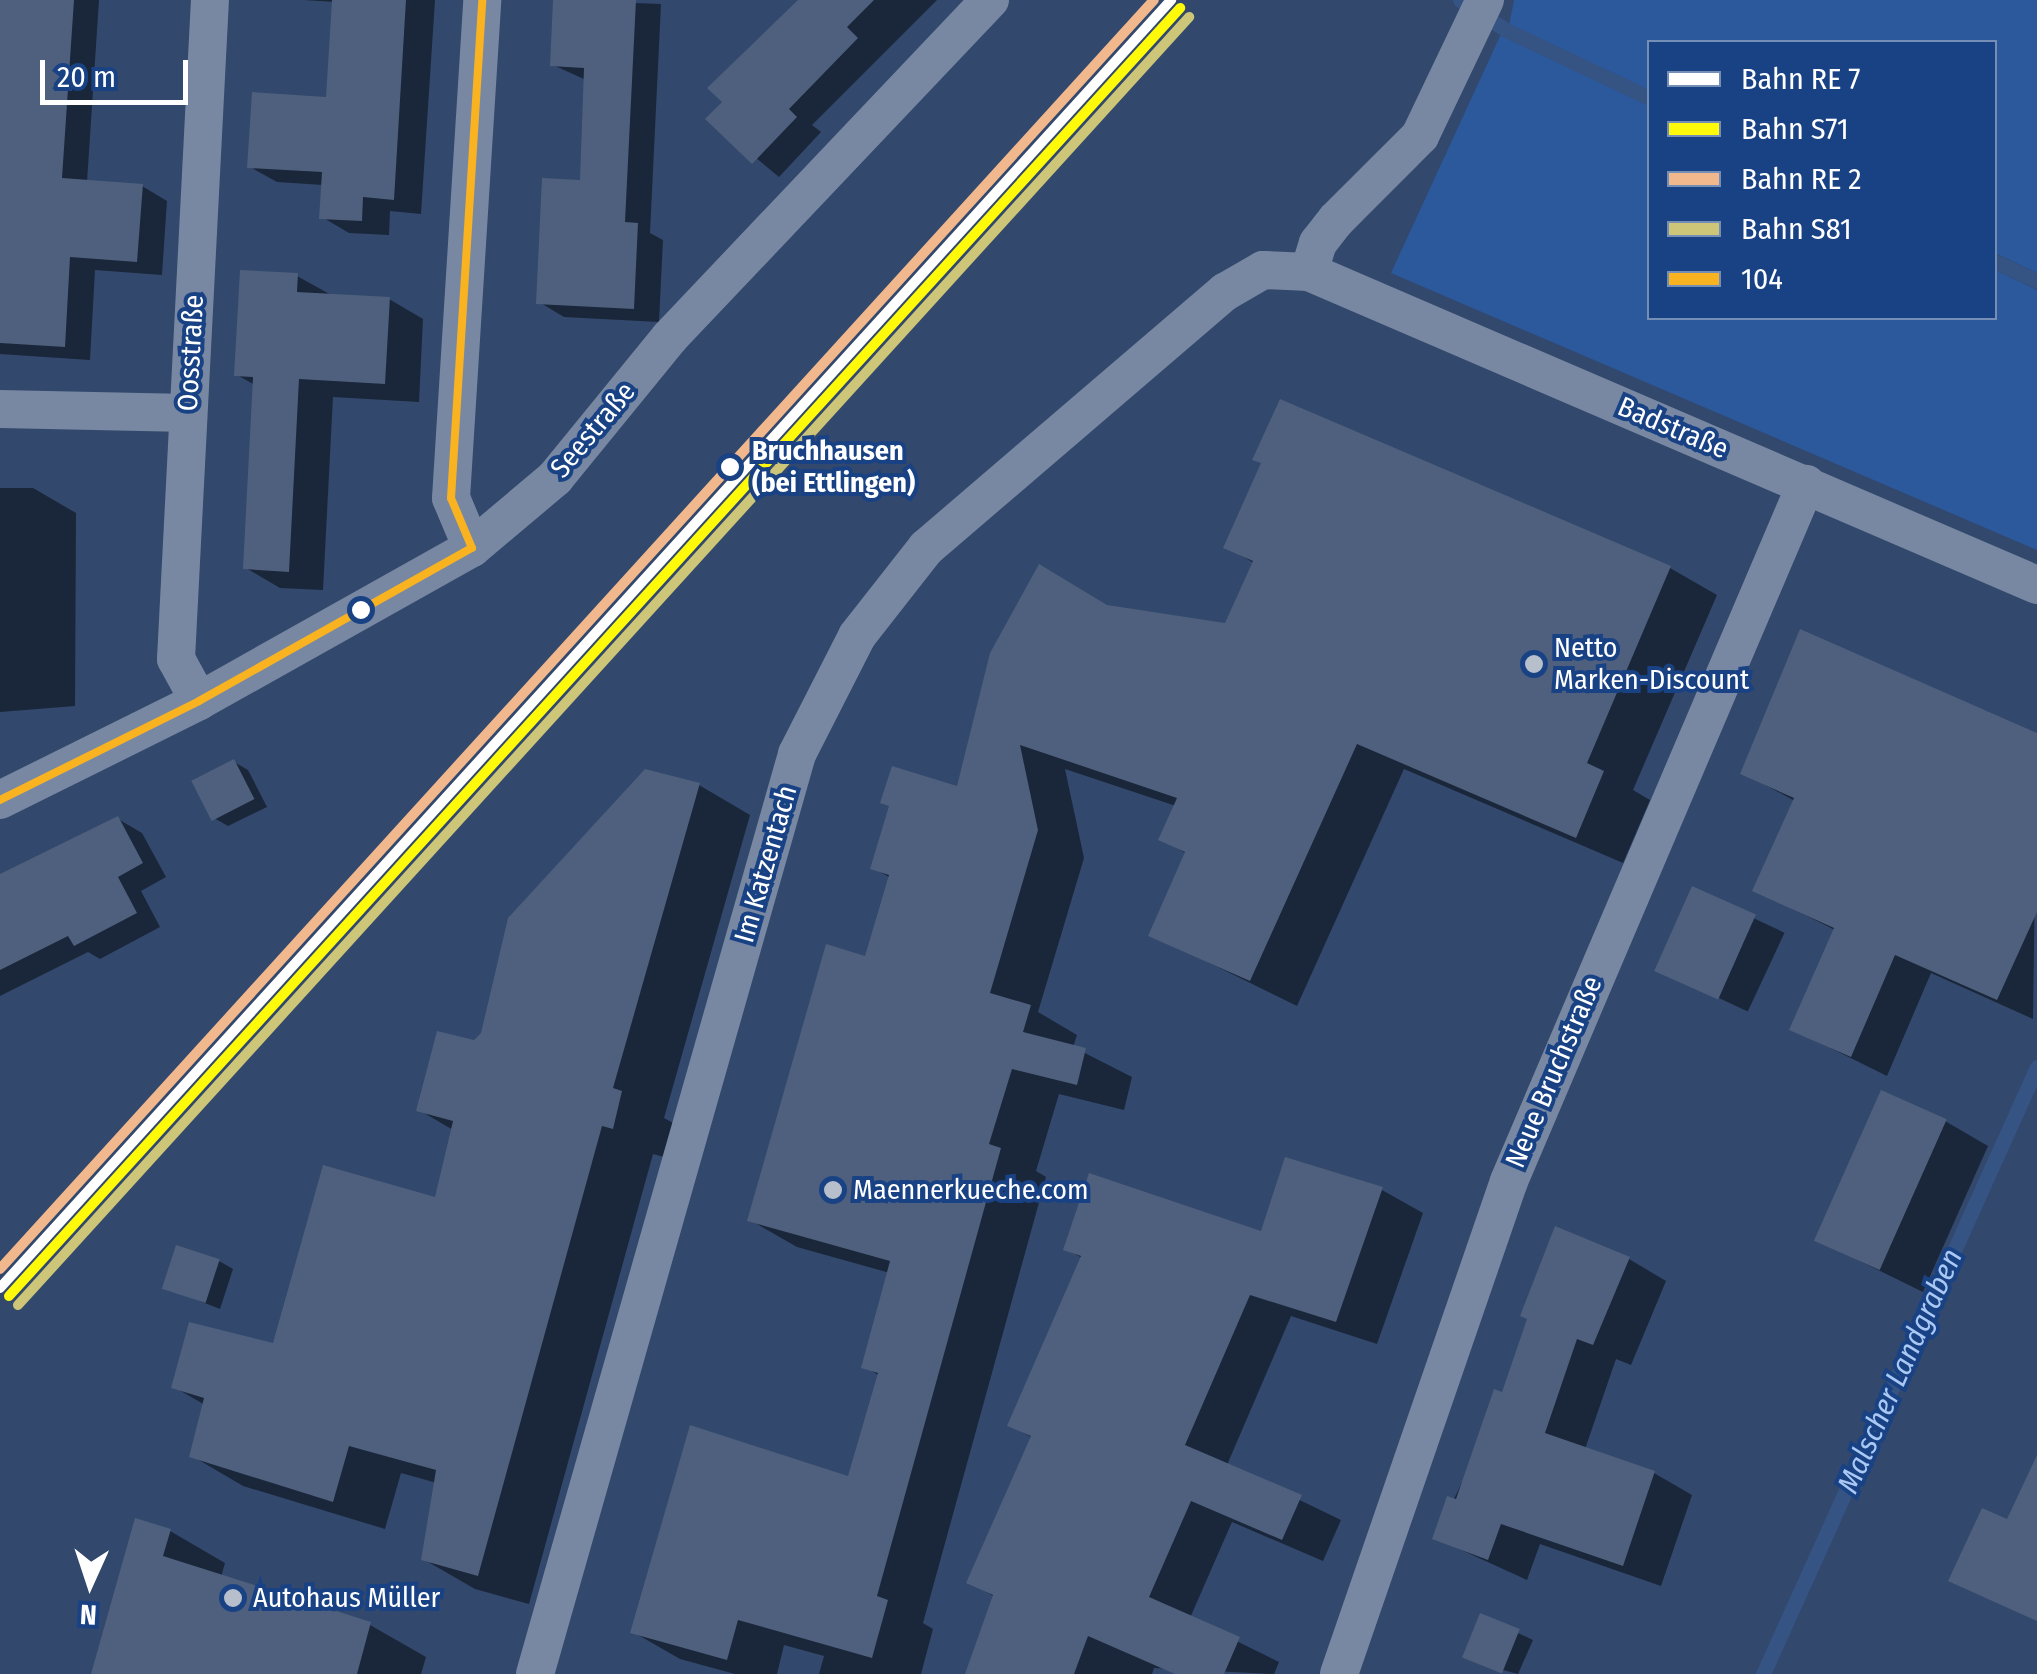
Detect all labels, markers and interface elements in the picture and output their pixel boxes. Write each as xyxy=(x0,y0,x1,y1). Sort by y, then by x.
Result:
scale bar xyxy=(45,40,192,102)
legend xyxy=(1647,40,1997,320)
text: 20 m xyxy=(57,59,116,95)
text: Bahn RE 7 xyxy=(1741,61,1860,97)
text: Bahn S71 xyxy=(1741,111,1849,147)
text: Bahn RE 2 xyxy=(1741,161,1861,197)
text: Bahn S81 xyxy=(1741,211,1852,247)
text: 104 xyxy=(1741,261,1783,297)
street label: Oosstraße xyxy=(171,294,211,412)
street label: Seestraße xyxy=(543,375,643,485)
street label: Badstraße xyxy=(1613,390,1733,466)
place label: Bruchhausen (bei Ettlingen) xyxy=(752,434,915,500)
marker: Bruchhausen (bei Ettlingen) xyxy=(717,454,743,480)
unlabelled marker xyxy=(351,600,371,620)
place label: Netto Marken-Discount xyxy=(1554,631,1749,697)
marker: Netto Marken-Discount xyxy=(1523,653,1545,675)
street label: Im Katzentach xyxy=(728,782,804,946)
street label: Neue Bruchstraße xyxy=(1499,971,1609,1173)
place label: Maennerkueche.com xyxy=(853,1173,1089,1207)
marker: Maennerkueche.com xyxy=(822,1179,844,1201)
water label: Malscher Landgraben xyxy=(1830,1243,1970,1499)
north arrow xyxy=(40,1534,140,1634)
place label: Autohaus Müller xyxy=(253,1581,440,1615)
marker: Autohaus Müller xyxy=(222,1587,244,1609)
text: N xyxy=(79,1598,98,1631)

